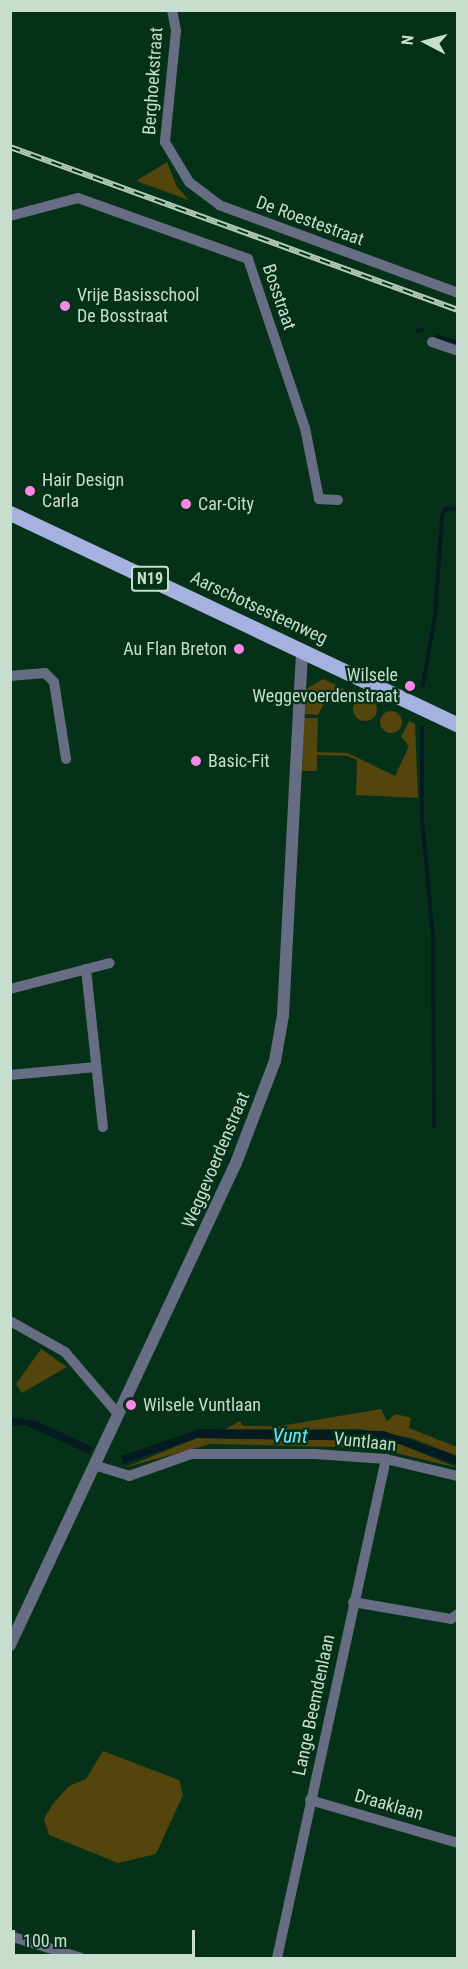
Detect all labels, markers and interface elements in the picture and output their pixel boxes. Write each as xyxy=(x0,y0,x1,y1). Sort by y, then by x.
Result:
north arrow xyxy=(396,12,456,72)
street label: Berghoekstraat xyxy=(138,26,168,136)
text: N xyxy=(398,34,418,46)
street label: De Roestestraat xyxy=(253,192,367,250)
street label: Bosstraat xyxy=(258,261,300,333)
place label: Vrije Basisschool De Bosstraat xyxy=(77,285,199,328)
marker: Vrije Basisschool De Bosstraat xyxy=(58,299,72,313)
place label: Hair Design Carla xyxy=(42,470,124,512)
marker: Hair Design Carla xyxy=(23,484,37,498)
place label: Car-City xyxy=(198,493,254,515)
marker: Car-City xyxy=(179,497,193,511)
road number: N19 xyxy=(130,566,170,592)
street label: Aarschotsesteenweg xyxy=(187,567,331,649)
place label: Au Flan Breton xyxy=(123,638,227,660)
marker: Au Flan Breton xyxy=(232,642,246,656)
place label: Wilsele Weggevoerdenstraat xyxy=(252,665,398,708)
marker: Wilsele Weggevoerdenstraat xyxy=(403,679,417,693)
place label: Basic-Fit xyxy=(208,750,270,772)
marker: Basic-Fit xyxy=(189,754,203,768)
street label: Weggevoerdenstraat xyxy=(178,1089,254,1231)
place label: Wilsele Vuntlaan xyxy=(143,1394,261,1416)
marker: Wilsele Vuntlaan xyxy=(124,1398,138,1412)
water label: Vunt xyxy=(272,1424,308,1448)
street label: Vuntlaan xyxy=(333,1428,397,1456)
street label: Lange Beemdenlaan xyxy=(288,1632,340,1778)
street label: Draaklaan xyxy=(352,1785,426,1825)
scale bar xyxy=(15,1918,198,1956)
text: 100 m xyxy=(23,1930,67,1951)

